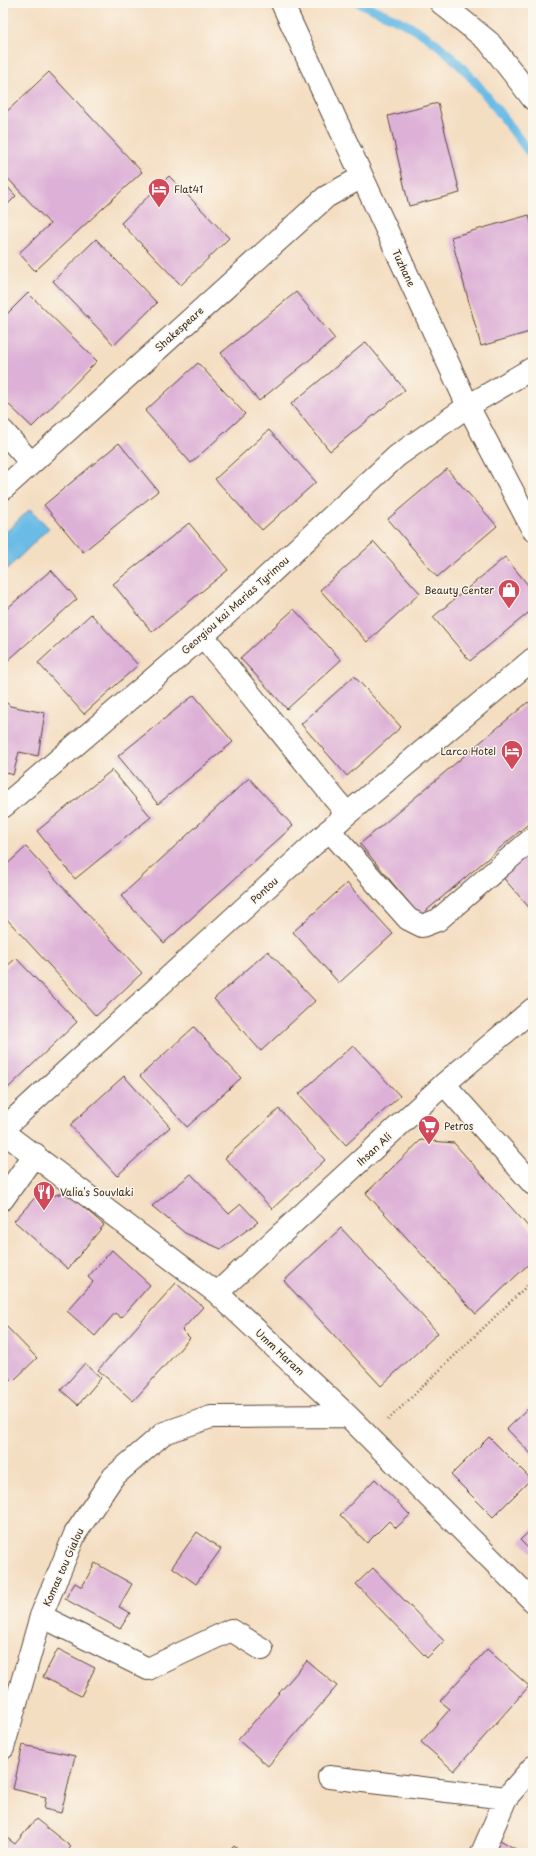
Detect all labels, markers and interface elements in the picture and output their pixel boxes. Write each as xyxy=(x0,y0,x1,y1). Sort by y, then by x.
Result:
hotel icon: Flat41 xyxy=(146,176,172,209)
place label: Flat41 xyxy=(174,181,203,196)
street label: Tuzhane xyxy=(389,246,420,289)
street label: Shakespeare xyxy=(151,303,206,355)
street label: Georgiou kai Marias Tyrimou xyxy=(177,552,293,658)
shop icon: Beauty Center xyxy=(496,577,522,610)
place label: Beauty Center xyxy=(424,582,494,597)
hotel icon: Larco Hotel xyxy=(499,738,525,771)
place label: Larco Hotel xyxy=(440,743,496,758)
street label: Pontou xyxy=(247,873,281,906)
supermarket icon: Petros xyxy=(416,1113,442,1146)
place label: Petros xyxy=(444,1118,474,1133)
street label: Ihsan Ali xyxy=(353,1128,395,1169)
restaurant icon: Valia's Souvlaki xyxy=(31,1179,57,1212)
place label: Valia's Souvlaki xyxy=(60,1184,134,1199)
street label: Umm Haram xyxy=(252,1325,308,1378)
street label: Komas tou Gialou xyxy=(38,1525,87,1609)

